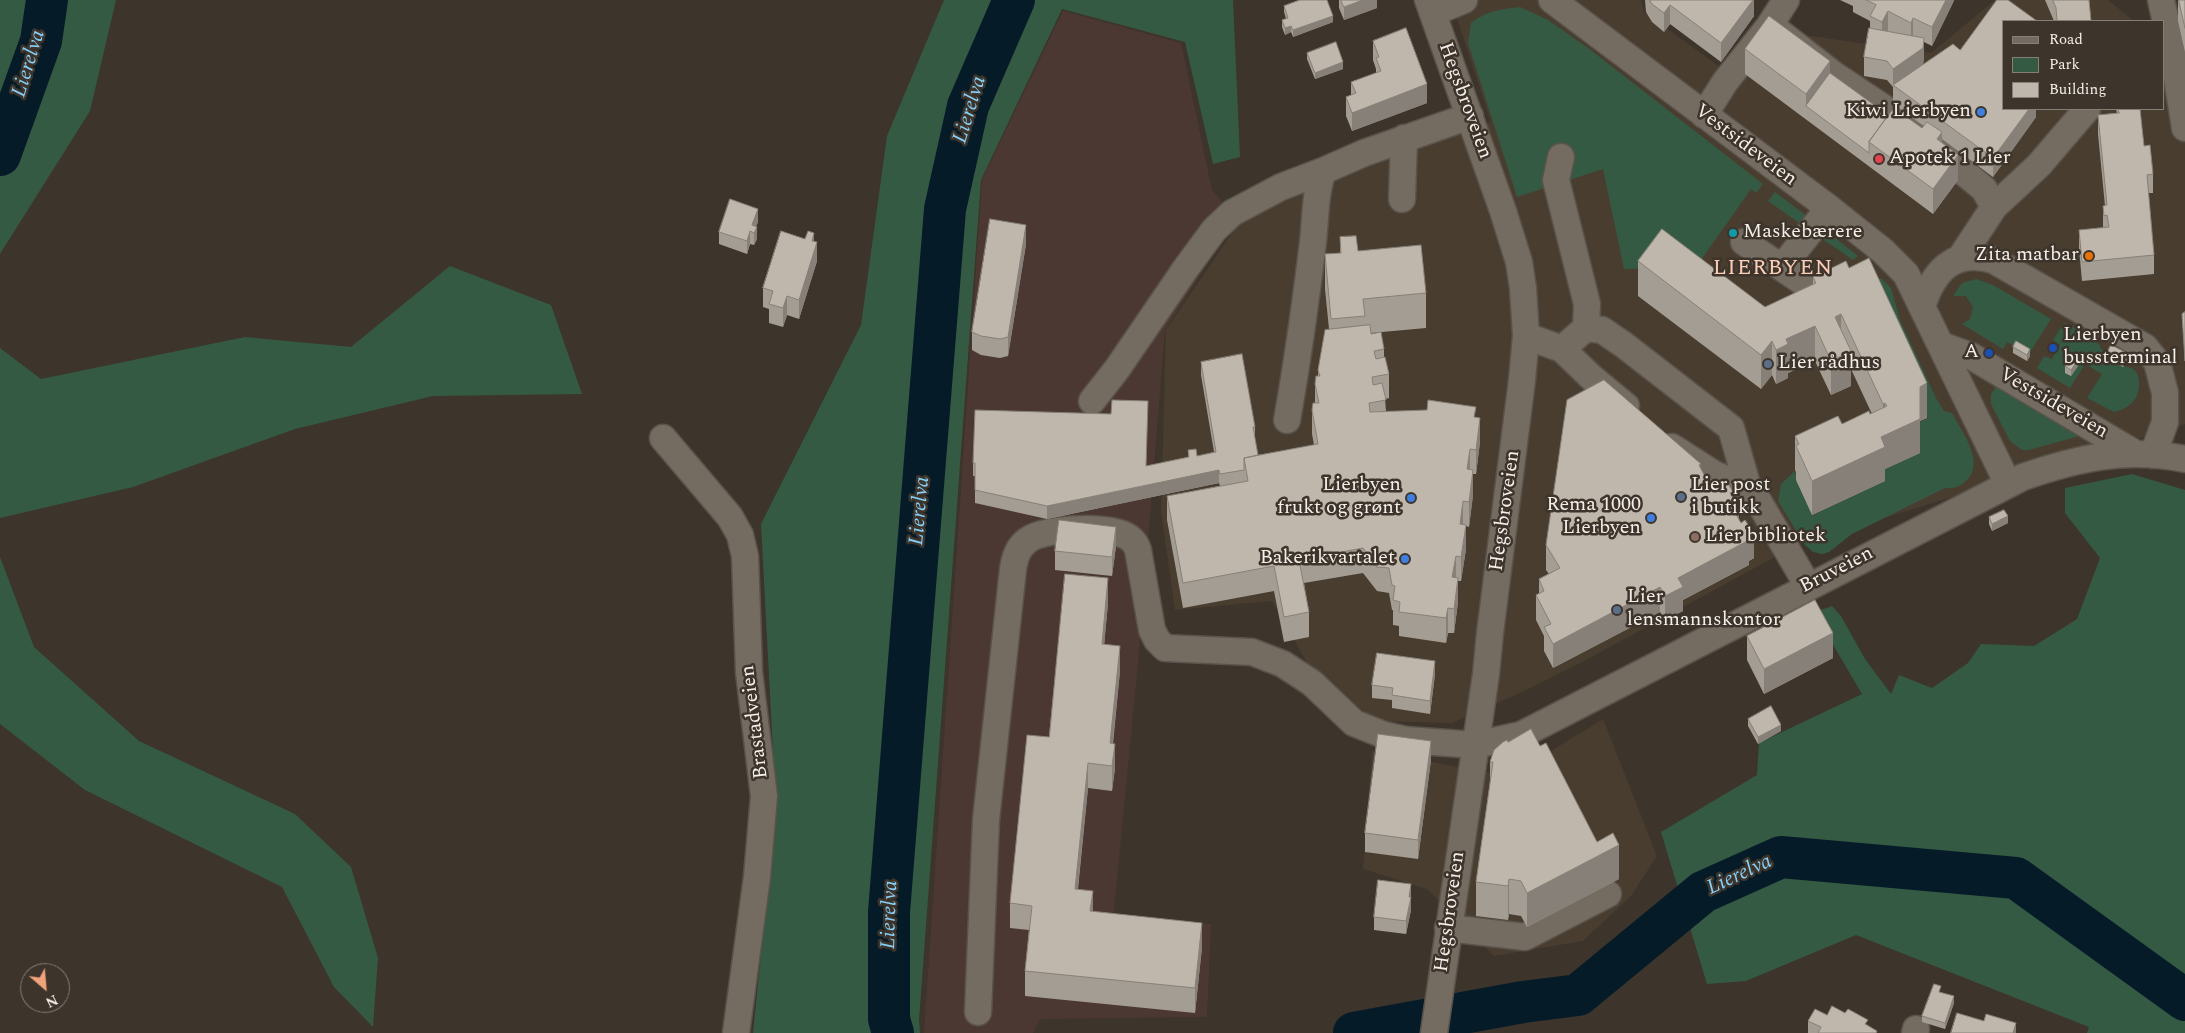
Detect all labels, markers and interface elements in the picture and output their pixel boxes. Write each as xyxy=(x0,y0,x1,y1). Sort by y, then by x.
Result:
legend xyxy=(2002,20,2165,110)
water label: Lierelva xyxy=(8,27,52,101)
text: Road xyxy=(2049,28,2083,51)
street label: Hegsbroveien xyxy=(1432,40,1496,162)
text: Park xyxy=(2049,53,2080,76)
water label: Lierelva xyxy=(949,73,993,147)
text: Building xyxy=(2049,78,2106,101)
street label: Vestsideveien xyxy=(1689,100,1801,192)
place label: Kiwi Lierbyen xyxy=(1846,100,1971,124)
marker: Kiwi Lierbyen xyxy=(1975,106,1987,118)
place label: Apotek 1 Lier xyxy=(1889,147,2011,171)
marker: Apotek 1 Lier xyxy=(1873,153,1885,165)
place label: Maskebærere xyxy=(1743,221,1862,245)
marker: Maskebærere xyxy=(1727,227,1739,239)
place label: Zita matbar xyxy=(1975,244,2079,268)
marker: Zita matbar xyxy=(2083,250,2095,262)
district label: LIERBYEN xyxy=(1712,257,1834,283)
place label: Lierbyen bussterminal xyxy=(2063,324,2177,371)
place label: A xyxy=(1964,341,1979,365)
marker: Lierbyen bussterminal xyxy=(2047,342,2059,354)
marker: A xyxy=(1983,347,1995,359)
place label: Lier rådhus xyxy=(1778,352,1880,376)
marker: Lier rådhus xyxy=(1762,358,1774,370)
street label: Vestsideveien xyxy=(1994,363,2112,445)
street label: Hegsbroveien xyxy=(1486,449,1526,573)
place label: Lierbyen frukt og grønt xyxy=(1277,474,1401,521)
place label: Lier post i butikk xyxy=(1691,474,1770,521)
water label: Lierelva xyxy=(905,476,937,546)
marker: Lier post i butikk xyxy=(1675,491,1687,503)
marker: Lierbyen frukt og grønt xyxy=(1405,492,1417,504)
place label: Rema 1000 Lierbyen xyxy=(1546,494,1641,541)
marker: Rema 1000 Lierbyen xyxy=(1645,512,1657,524)
place label: Lier bibliotek xyxy=(1705,525,1826,549)
marker: Lier bibliotek xyxy=(1689,531,1701,543)
street label: Bruveien xyxy=(1796,542,1878,600)
place label: Bakerikvartalet xyxy=(1260,547,1395,571)
marker: Bakerikvartalet xyxy=(1399,553,1411,565)
place label: Lier lensmannskontor xyxy=(1627,586,1781,633)
marker: Lier lensmannskontor xyxy=(1611,604,1623,616)
street label: Brastadveien xyxy=(737,664,775,780)
street label: Hegsbroveien xyxy=(1431,850,1471,974)
water label: Lierelva xyxy=(1703,850,1777,902)
water label: Lierelva xyxy=(877,880,905,950)
north arrow xyxy=(20,963,70,1013)
text: N xyxy=(42,989,61,1013)

